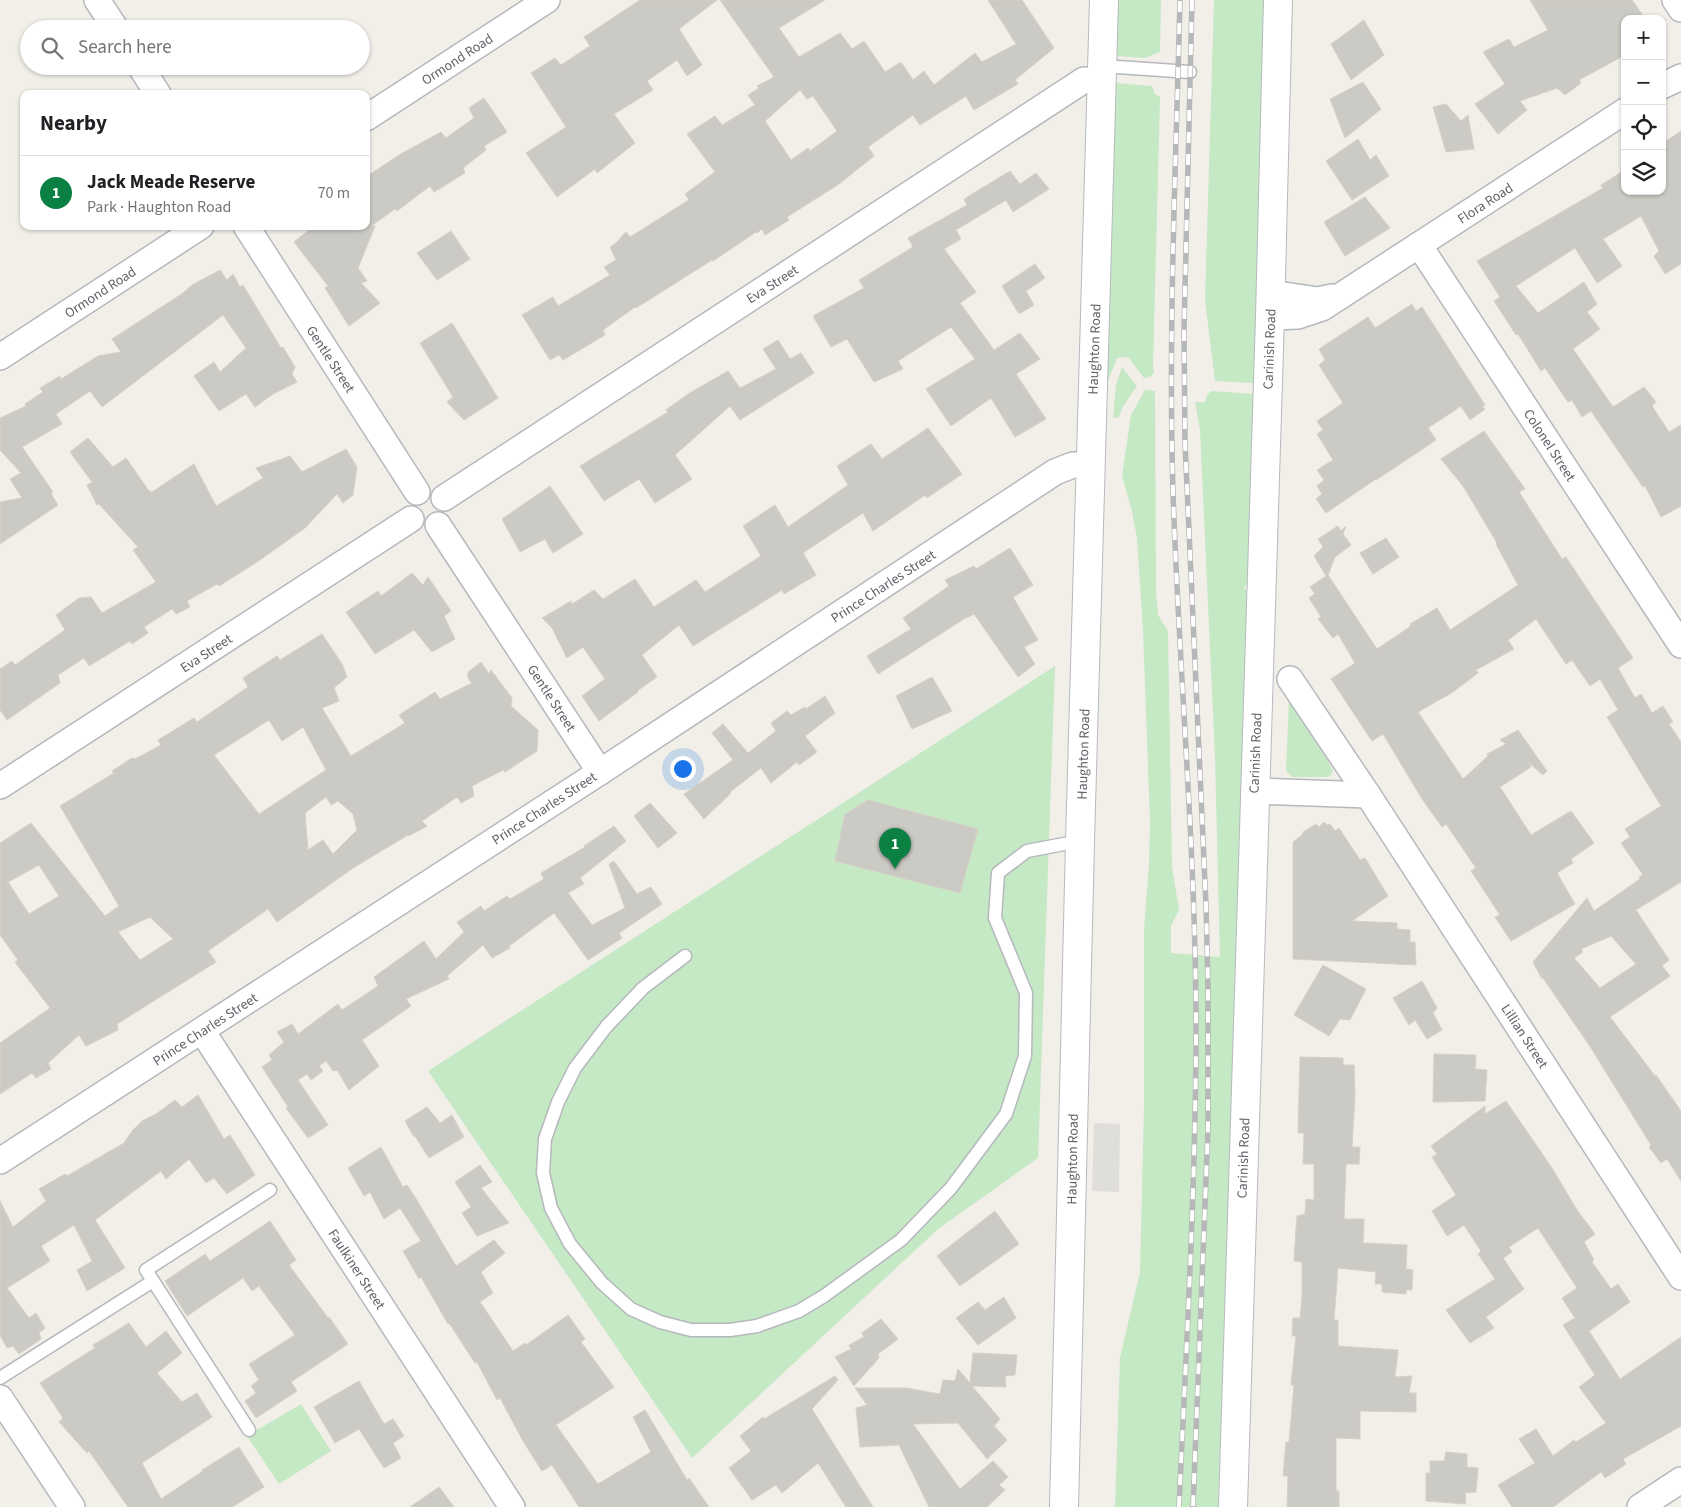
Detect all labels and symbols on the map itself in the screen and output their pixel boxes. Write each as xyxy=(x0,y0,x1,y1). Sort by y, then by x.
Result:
street label: Ormond Road xyxy=(418,29,497,90)
street label: Flora Road xyxy=(1454,178,1517,229)
street label: Eva Street xyxy=(743,260,803,309)
street label: Ormond Road xyxy=(61,262,140,323)
street label: Haughton Road xyxy=(1083,303,1107,395)
street label: Carinish Road xyxy=(1259,308,1281,390)
street label: Gentle Street xyxy=(301,322,359,397)
street label: Colonel Street xyxy=(1518,405,1580,486)
street label: Prince Charles Street xyxy=(827,545,940,628)
street label: Eva Street xyxy=(177,629,237,678)
street label: Gentle Street xyxy=(522,661,580,736)
street label: Haughton Road xyxy=(1072,708,1096,800)
street label: Carinish Road xyxy=(1245,712,1267,794)
your location xyxy=(670,756,696,782)
street label: Prince Charles Street xyxy=(488,767,601,850)
pin: 1 xyxy=(879,828,911,869)
street label: Prince Charles Street xyxy=(149,988,262,1071)
street label: Lillian Street xyxy=(1496,1000,1553,1073)
street label: Haughton Road xyxy=(1062,1113,1084,1205)
street label: Carinish Road xyxy=(1233,1117,1255,1199)
street label: Faulkiner Street xyxy=(323,1225,390,1314)

